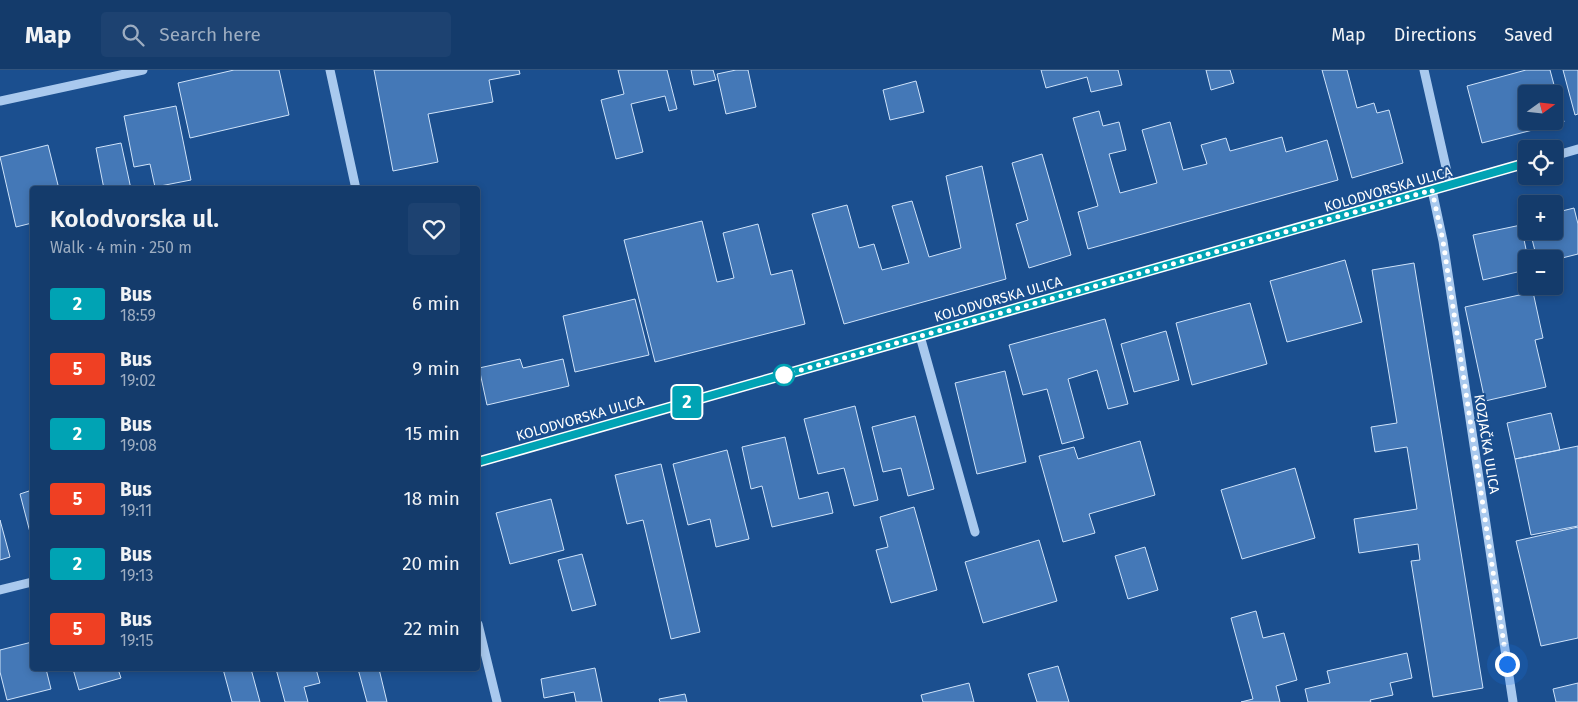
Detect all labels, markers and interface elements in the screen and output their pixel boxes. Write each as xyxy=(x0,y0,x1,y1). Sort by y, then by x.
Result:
search box xyxy=(101,12,451,57)
text: Map xyxy=(25,21,71,49)
icon: search xyxy=(119,21,147,49)
text: Search here xyxy=(159,23,261,46)
text: Map xyxy=(1331,24,1366,46)
text: Directions xyxy=(1394,24,1476,46)
text: Saved xyxy=(1504,24,1553,46)
north arrow xyxy=(1518,85,1562,130)
map controls xyxy=(1518,85,1563,295)
button: locate xyxy=(1518,140,1563,185)
street label: KOLODVORSKA ULICA xyxy=(1322,163,1454,216)
button: + xyxy=(1518,195,1563,240)
button: heart xyxy=(408,203,460,255)
text: Kolodvorska ul. xyxy=(50,205,219,233)
text: Walk · 4 min · 250 m xyxy=(50,238,192,257)
button: − xyxy=(1518,250,1563,295)
street label: KOLODVORSKA ULICA xyxy=(932,273,1064,326)
text: Bus xyxy=(120,283,152,306)
text: 6 min xyxy=(412,292,460,315)
text: 2 xyxy=(73,293,82,315)
text: 18:59 xyxy=(120,306,156,325)
text: Bus xyxy=(120,348,152,371)
text: 9 min xyxy=(412,357,460,380)
text: 5 xyxy=(73,358,82,380)
unlabelled marker xyxy=(773,364,795,386)
text: 19:02 xyxy=(120,371,156,390)
line badge: 2 xyxy=(671,386,703,418)
text: 2 xyxy=(682,391,692,413)
street label: KOLODVORSKA ULICA xyxy=(514,392,646,445)
street label: KOZJAČKA ULICA xyxy=(1470,393,1504,495)
text: Bus xyxy=(120,413,152,436)
text: 15 min xyxy=(404,422,460,445)
text: 2 xyxy=(73,423,82,445)
text: 19:08 xyxy=(120,436,157,455)
text: Bus xyxy=(120,478,152,501)
text: 18 min xyxy=(403,487,460,510)
text: 5 xyxy=(73,488,82,510)
text: 19:11 xyxy=(120,501,152,520)
text: Bus xyxy=(120,543,152,566)
text: 20 min xyxy=(402,552,460,575)
text: 2 xyxy=(73,553,82,575)
text: 19:13 xyxy=(120,566,153,585)
text: Bus xyxy=(120,608,152,631)
text: 22 min xyxy=(403,617,460,640)
text: 5 xyxy=(73,618,82,640)
text: 19:15 xyxy=(120,631,153,650)
your location xyxy=(1495,652,1520,677)

